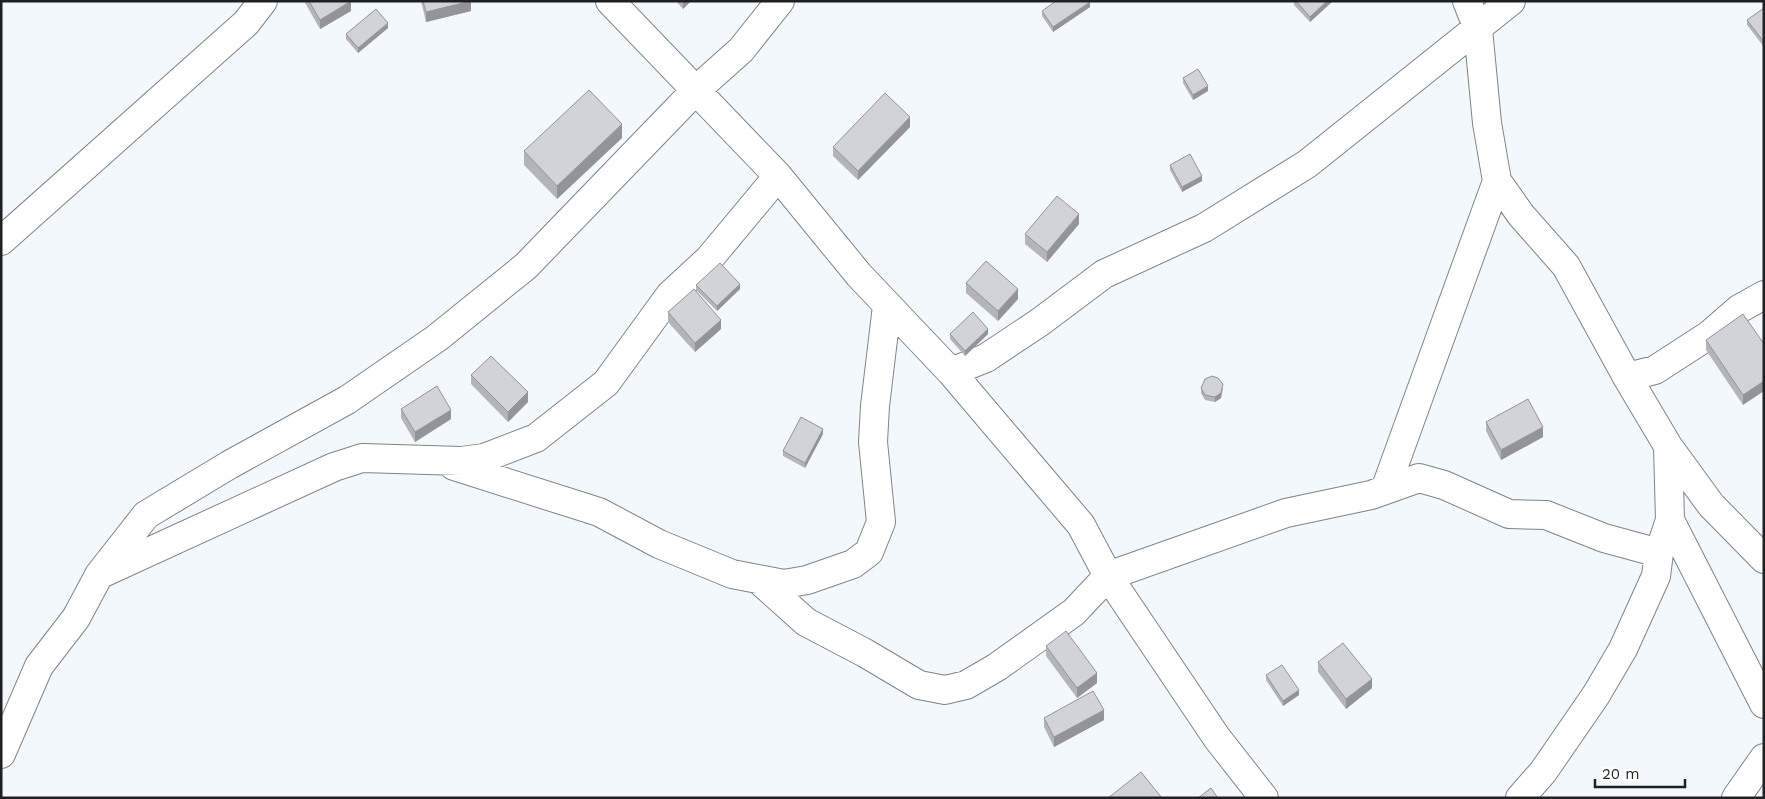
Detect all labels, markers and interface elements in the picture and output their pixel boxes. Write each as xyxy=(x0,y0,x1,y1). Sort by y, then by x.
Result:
scale bar xyxy=(1595,756,1685,788)
text: 20 m xyxy=(1602,765,1640,783)

